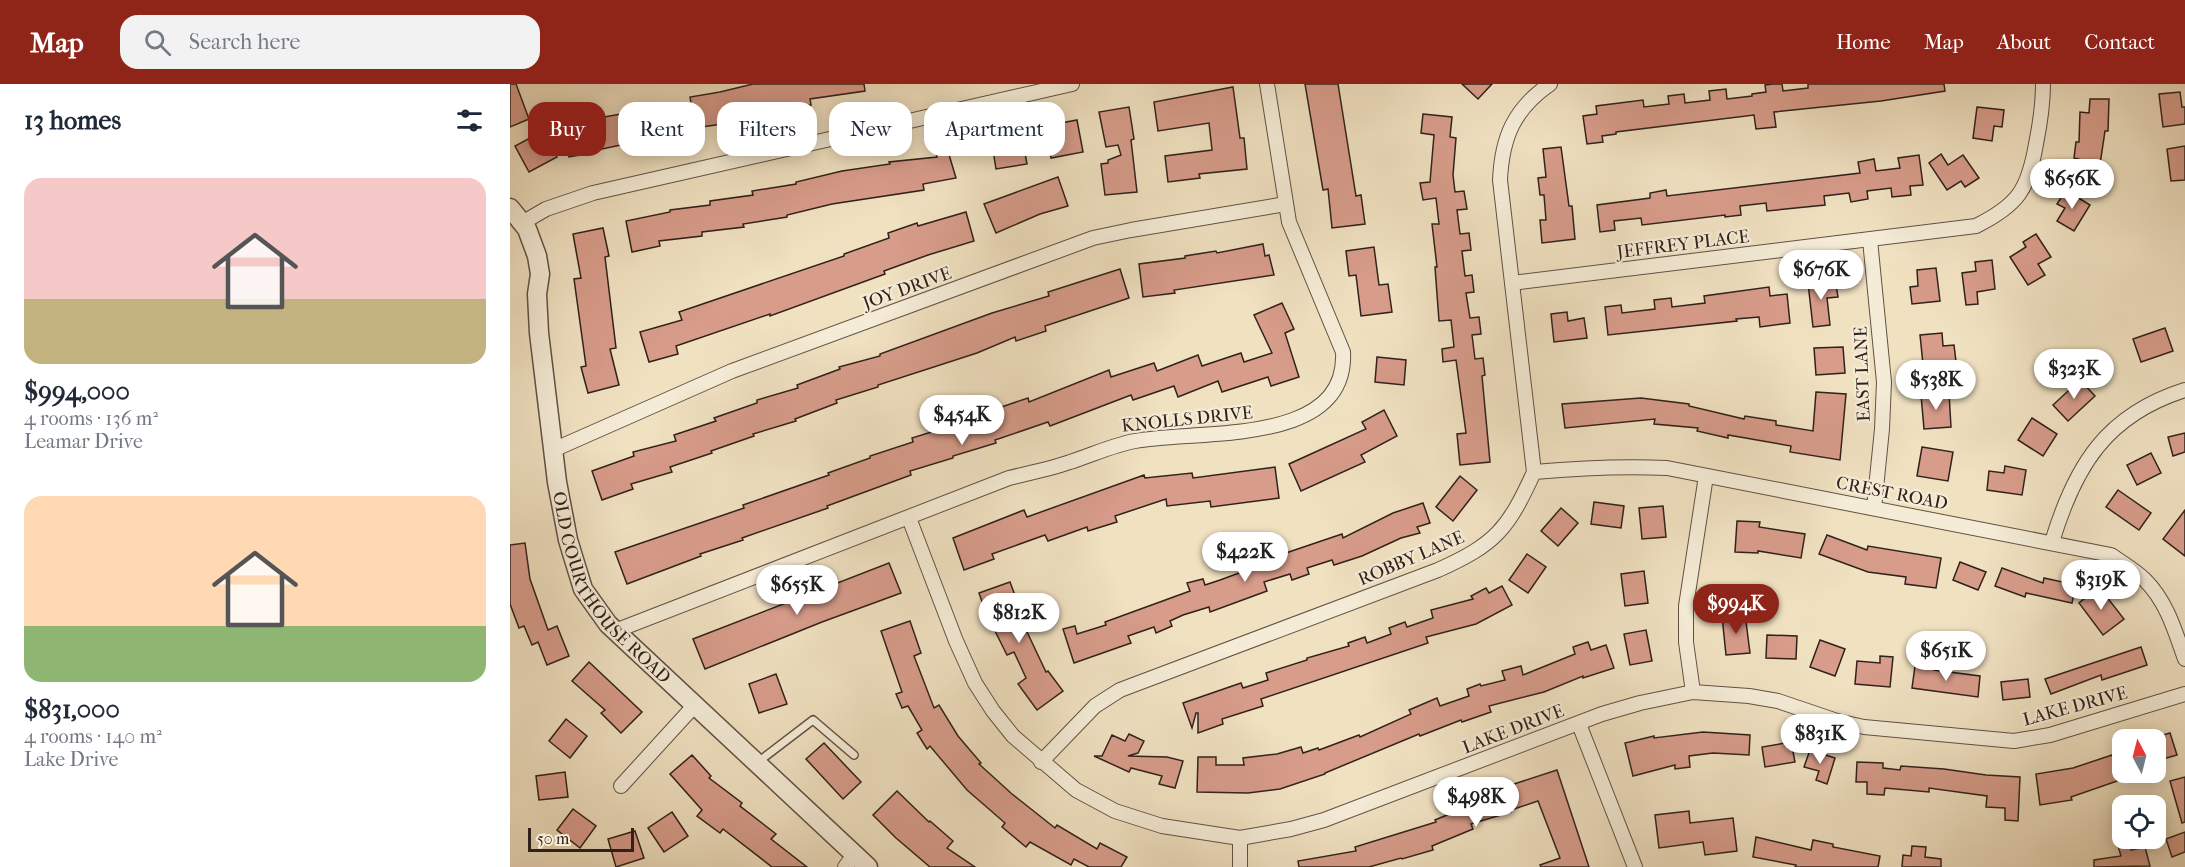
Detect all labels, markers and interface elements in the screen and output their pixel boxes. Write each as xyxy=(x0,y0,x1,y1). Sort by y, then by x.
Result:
search box xyxy=(120,15,540,69)
text: Map xyxy=(30,26,84,59)
icon: search xyxy=(141,26,174,59)
text: Search here xyxy=(189,29,300,55)
text: Home xyxy=(1836,30,1891,54)
text: Map xyxy=(1924,30,1964,54)
text: About xyxy=(1997,30,2051,54)
text: Contact xyxy=(2084,30,2155,54)
chip: Buy xyxy=(528,102,606,156)
chip: Rent xyxy=(618,102,705,156)
chip: Filters xyxy=(717,102,817,156)
chip: New xyxy=(829,102,912,156)
chip: Apartment xyxy=(924,102,1065,156)
icon: filters xyxy=(453,104,486,137)
text: 13 homes xyxy=(24,105,121,136)
pin: $656K xyxy=(2030,159,2114,210)
text: $656K xyxy=(2044,167,2100,190)
icon: home xyxy=(201,217,309,325)
street label: JEFFREY PLACE xyxy=(1614,226,1751,263)
pin: $676K xyxy=(1779,250,1863,301)
text: $676K xyxy=(1793,258,1849,281)
street label: JOY DRIVE xyxy=(858,263,954,315)
street label: EAST LANE xyxy=(1850,326,1875,422)
pin: $323K xyxy=(2032,349,2116,400)
text: $323K xyxy=(2048,357,2100,380)
pin: $538K xyxy=(1894,360,1978,411)
text: $538K xyxy=(1910,368,1962,391)
text: $994,000 xyxy=(24,376,130,407)
pin: $454K xyxy=(920,395,1004,446)
street label: KNOLLS DRIVE xyxy=(1120,402,1254,437)
text: $454K xyxy=(933,403,991,426)
text: 4 rooms · 136 m² xyxy=(24,407,158,430)
text: Leamar Drive xyxy=(24,430,143,453)
street label: CREST ROAD xyxy=(1834,472,1950,515)
street label: OLD COURTHOUSE ROAD xyxy=(548,490,675,688)
street label: ROBBY LANE xyxy=(1355,527,1467,590)
pin: $422K xyxy=(1203,532,1287,583)
icon: home xyxy=(201,535,309,643)
text: $422K xyxy=(1216,540,1274,563)
pin: $319K xyxy=(2059,560,2143,611)
pin: $655K xyxy=(755,565,839,616)
text: $319K xyxy=(2075,568,2127,591)
text: $655K xyxy=(770,573,824,596)
pin: $994K xyxy=(1694,584,1778,635)
text: $994K xyxy=(1707,592,1765,615)
pin: $812K xyxy=(977,593,1061,644)
text: $812K xyxy=(992,601,1046,624)
pin: $651K xyxy=(1904,631,1988,682)
text: $651K xyxy=(1920,639,1972,662)
street label: LAKE DRIVE xyxy=(2021,682,2130,730)
text: $831,000 xyxy=(24,694,120,725)
street label: LAKE DRIVE xyxy=(1459,700,1567,758)
pin: $831K xyxy=(1778,714,1862,765)
text: $831K xyxy=(1795,722,1845,745)
text: 4 rooms · 140 m² xyxy=(24,725,162,748)
north arrow xyxy=(2112,729,2166,783)
map controls xyxy=(2112,729,2166,849)
text: Lake Drive xyxy=(24,748,118,771)
pin: $498K xyxy=(1434,777,1518,828)
text: $498K xyxy=(1447,785,1505,808)
button: locate xyxy=(2112,795,2166,849)
scale bar xyxy=(528,825,634,852)
text: 50 m xyxy=(537,829,569,848)

